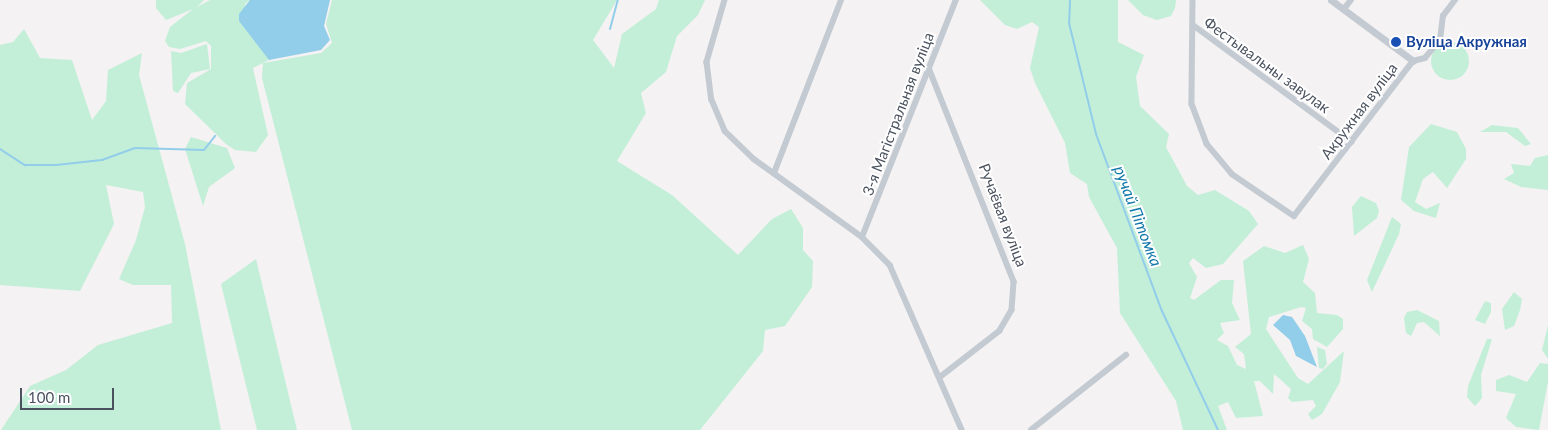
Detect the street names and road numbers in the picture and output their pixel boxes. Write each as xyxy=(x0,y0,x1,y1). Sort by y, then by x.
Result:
street label: Фестывальны завулак xyxy=(1200,13,1334,117)
street label: 3-я Магістральная вуліца xyxy=(859,30,937,198)
street label: Акружная вуліца xyxy=(1317,59,1401,163)
street label: Ручаёвая вуліца xyxy=(975,161,1031,269)

